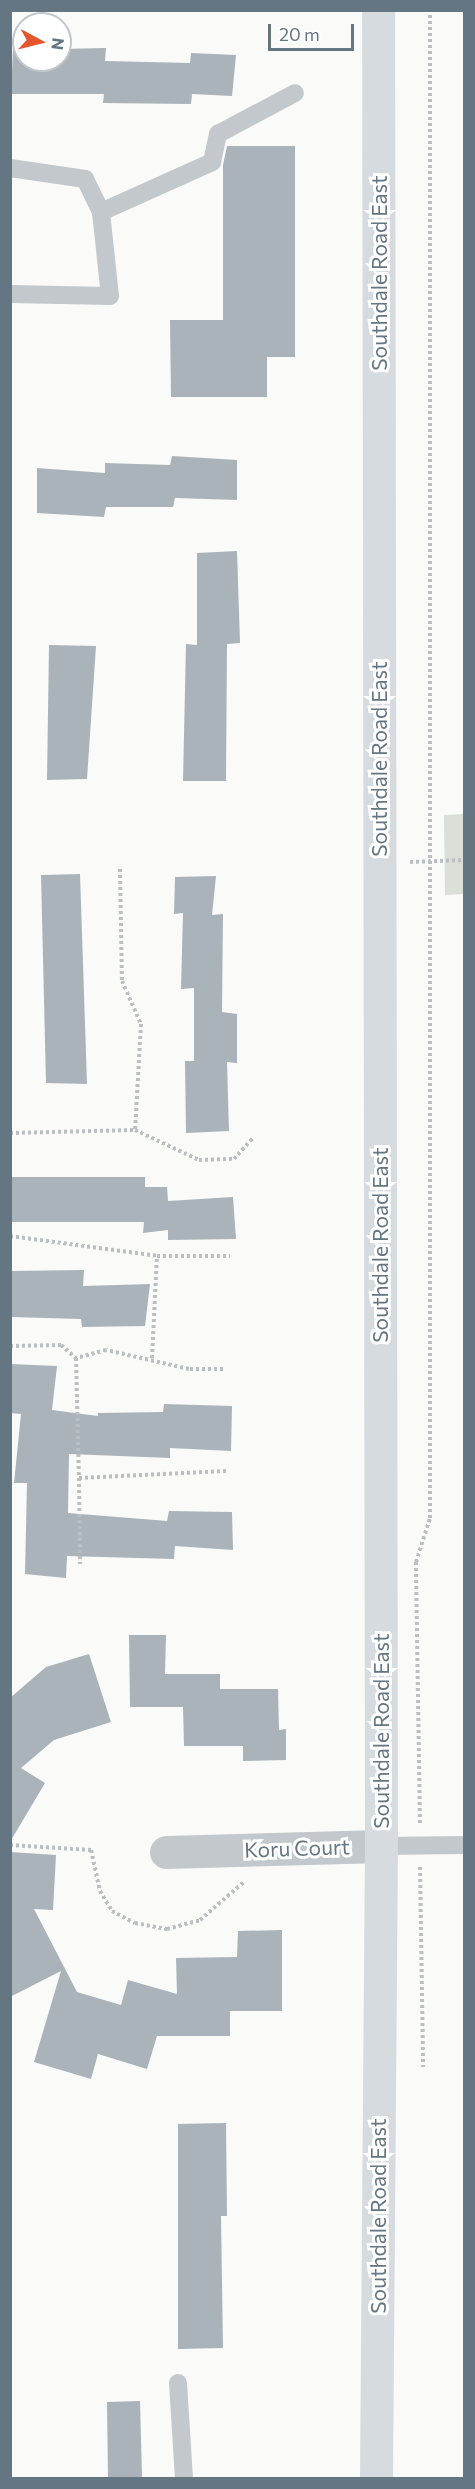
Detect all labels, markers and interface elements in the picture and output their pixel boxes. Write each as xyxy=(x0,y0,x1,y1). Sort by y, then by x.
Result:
north arrow xyxy=(12,12,72,72)
scale bar xyxy=(271,12,356,50)
text: 20 m xyxy=(279,23,320,45)
text: N xyxy=(48,37,69,51)
street label: Southdale Road East xyxy=(366,175,392,371)
street label: Southdale Road East xyxy=(366,661,392,857)
street label: Southdale Road East xyxy=(367,1147,393,1343)
street label: Southdale Road East xyxy=(368,1633,394,1829)
street label: Koru Court xyxy=(244,1834,350,1862)
street label: Southdale Road East xyxy=(365,2118,391,2314)

